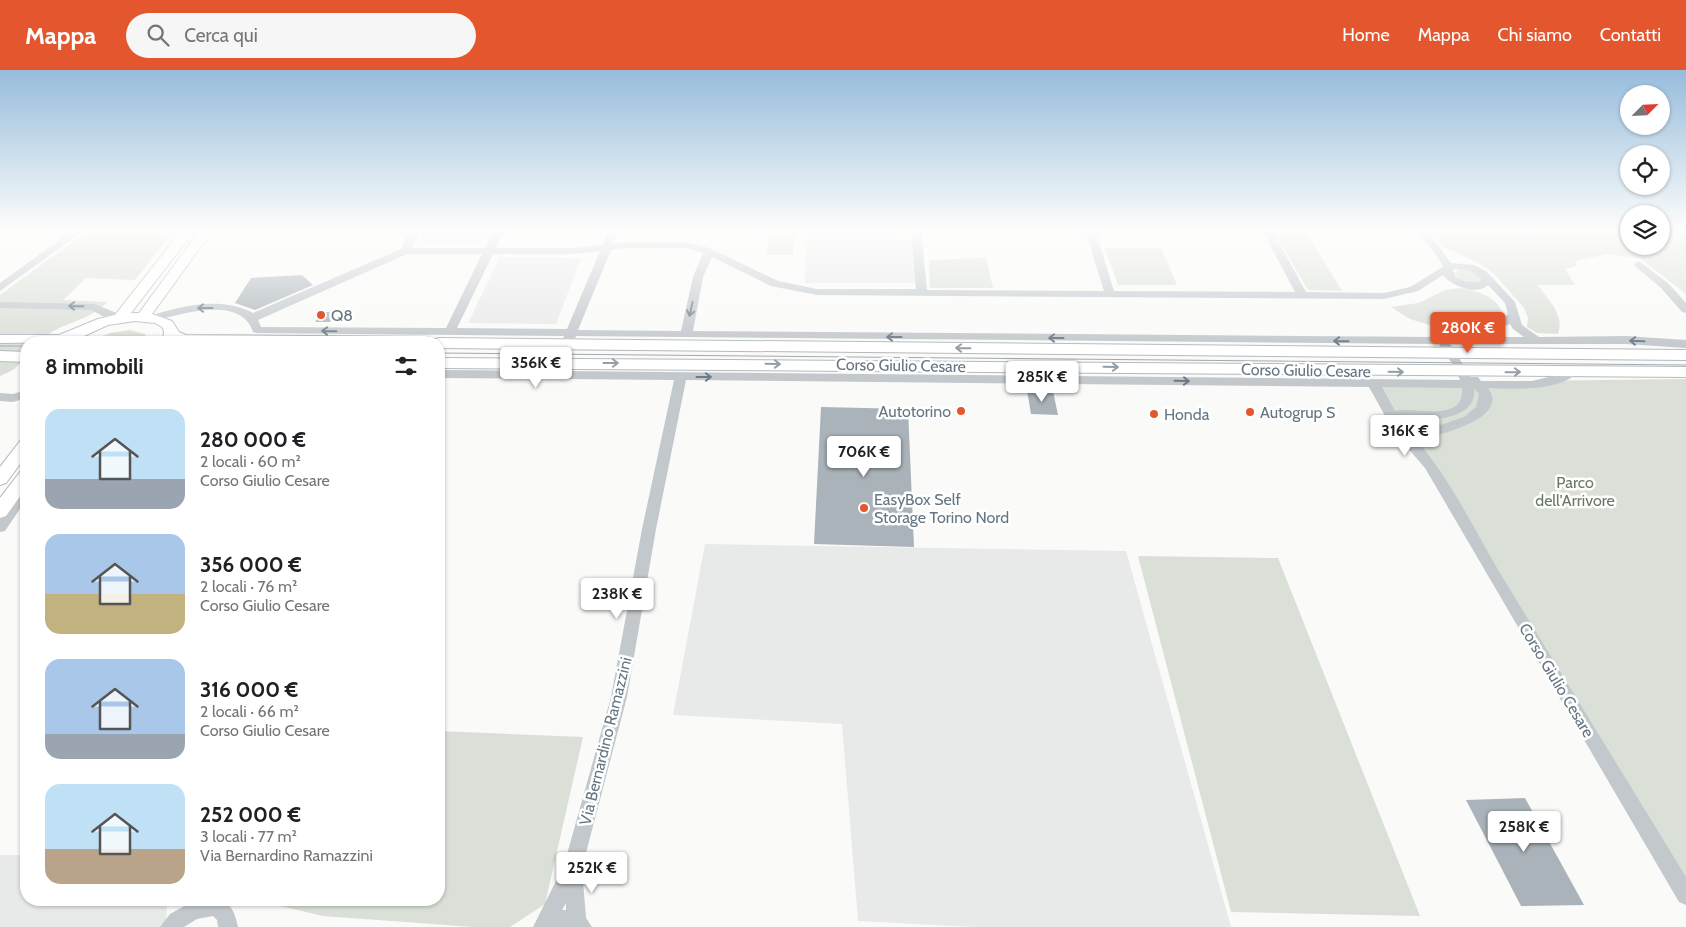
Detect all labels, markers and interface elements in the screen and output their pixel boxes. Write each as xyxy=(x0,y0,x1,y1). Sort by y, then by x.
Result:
search box xyxy=(126,13,476,58)
text: Mappa xyxy=(25,21,96,50)
icon: search xyxy=(144,21,172,49)
text: Cerca qui xyxy=(184,24,258,47)
text: Home xyxy=(1342,24,1390,46)
text: Mappa xyxy=(1418,24,1470,46)
text: Chi siamo xyxy=(1498,24,1572,46)
text: Contatti xyxy=(1600,24,1661,46)
north arrow xyxy=(1620,85,1670,135)
map controls xyxy=(1620,85,1670,255)
button: locate xyxy=(1620,145,1670,195)
button: layers xyxy=(1620,205,1670,255)
one-way arrow xyxy=(68,301,84,311)
one-way arrow xyxy=(686,301,695,317)
one-way arrow xyxy=(198,303,214,313)
place label: Q8 xyxy=(331,306,353,325)
marker: Q8 xyxy=(315,309,327,321)
pin: 280K € xyxy=(1427,312,1509,354)
text: 280K € xyxy=(1441,318,1495,337)
one-way arrow xyxy=(322,326,338,336)
one-way arrow xyxy=(886,332,902,341)
one-way arrow xyxy=(1048,333,1064,343)
one-way arrow xyxy=(1333,336,1350,346)
one-way arrow xyxy=(1630,336,1646,345)
one-way arrow xyxy=(955,343,972,353)
pin: 356K € xyxy=(495,346,577,389)
icon: filters xyxy=(392,352,420,380)
text: 356K € xyxy=(511,353,561,372)
text: 8 immobili xyxy=(45,354,144,379)
street label: Corso Giulio Cesare xyxy=(836,355,966,376)
one-way arrow xyxy=(602,358,618,368)
one-way arrow xyxy=(764,359,781,369)
pin: 285K € xyxy=(1001,360,1083,403)
street label: Corso Giulio Cesare xyxy=(1241,360,1371,381)
one-way arrow xyxy=(1102,362,1118,372)
text: 285K € xyxy=(1017,367,1067,386)
one-way arrow xyxy=(1387,367,1403,377)
one-way arrow xyxy=(1504,367,1520,377)
one-way arrow xyxy=(696,373,712,382)
one-way arrow xyxy=(1174,376,1190,386)
place label: Autotorino xyxy=(879,402,951,421)
place label: Autogrup S xyxy=(1260,403,1335,422)
marker: Autotorino xyxy=(955,405,967,417)
place label: Honda xyxy=(1164,405,1210,424)
marker: Autogrup S xyxy=(1244,406,1256,418)
marker: Honda xyxy=(1148,408,1160,420)
pin: 316K € xyxy=(1364,414,1446,457)
text: 316K € xyxy=(1381,421,1429,440)
text: 280 000 € xyxy=(200,427,306,452)
icon: home xyxy=(85,429,145,489)
pin: 706K € xyxy=(823,436,905,478)
text: 706K € xyxy=(838,442,890,461)
text: 2 locali · 60 m² xyxy=(200,452,301,471)
text: Corso Giulio Cesare xyxy=(200,471,330,490)
park label: Parco dell'Arrivore xyxy=(1535,473,1615,510)
place label: EasyBox Self Storage Torino Nord xyxy=(874,490,1009,527)
marker: EasyBox Self Storage Torino Nord xyxy=(858,502,870,514)
text: 356 000 € xyxy=(200,552,302,577)
icon: home xyxy=(85,554,145,614)
text: 2 locali · 76 m² xyxy=(200,577,297,596)
pin: 238K € xyxy=(576,578,658,620)
text: 238K € xyxy=(592,584,642,603)
text: Corso Giulio Cesare xyxy=(200,596,330,615)
street label: Corso Giulio Cesare xyxy=(1515,620,1598,741)
street label: Via Bernardino Ramazzini xyxy=(575,655,636,827)
text: 316 000 € xyxy=(200,677,298,702)
icon: home xyxy=(85,679,145,739)
text: 2 locali · 66 m² xyxy=(200,702,299,721)
text: Corso Giulio Cesare xyxy=(200,721,330,740)
text: 252 000 € xyxy=(200,802,301,827)
icon: home xyxy=(85,804,145,864)
pin: 258K € xyxy=(1483,810,1565,853)
text: 258K € xyxy=(1499,817,1549,836)
text: 3 locali · 77 m² xyxy=(200,827,297,846)
text: Via Bernardino Ramazzini xyxy=(200,846,373,865)
pin: 252K € xyxy=(551,852,633,894)
text: 252K € xyxy=(567,858,617,877)

